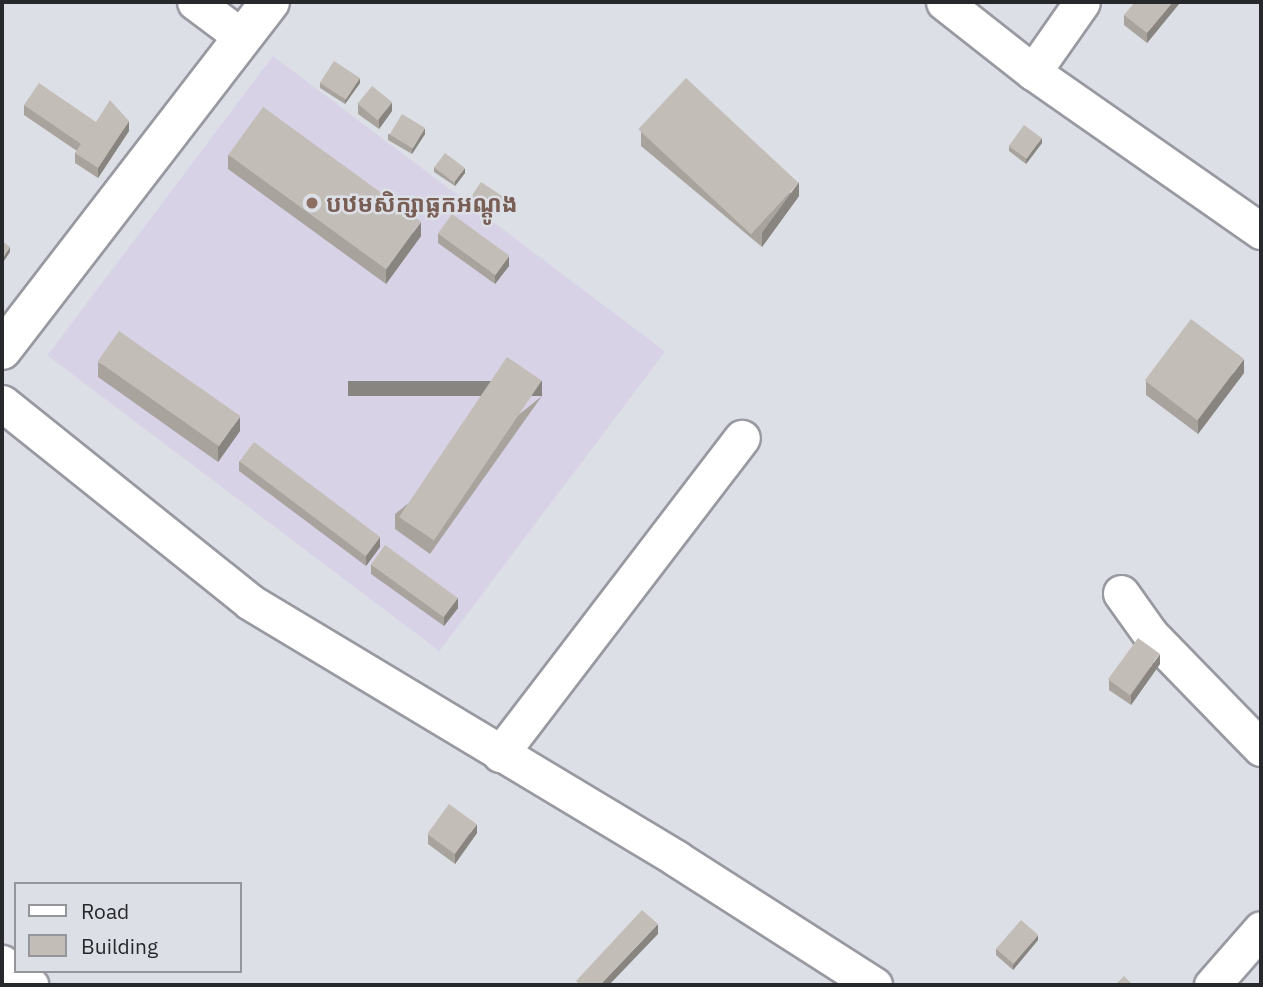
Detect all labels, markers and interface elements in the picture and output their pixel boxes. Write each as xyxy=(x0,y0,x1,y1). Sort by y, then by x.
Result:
place label: បឋមសិក្សាធ្លកអណ្តូង xyxy=(326,189,518,217)
marker: បឋមសិក្សាធ្លកអណ្តូង xyxy=(304,195,320,211)
legend xyxy=(14,882,242,973)
text: Road xyxy=(81,897,129,925)
text: Building xyxy=(81,932,158,960)

